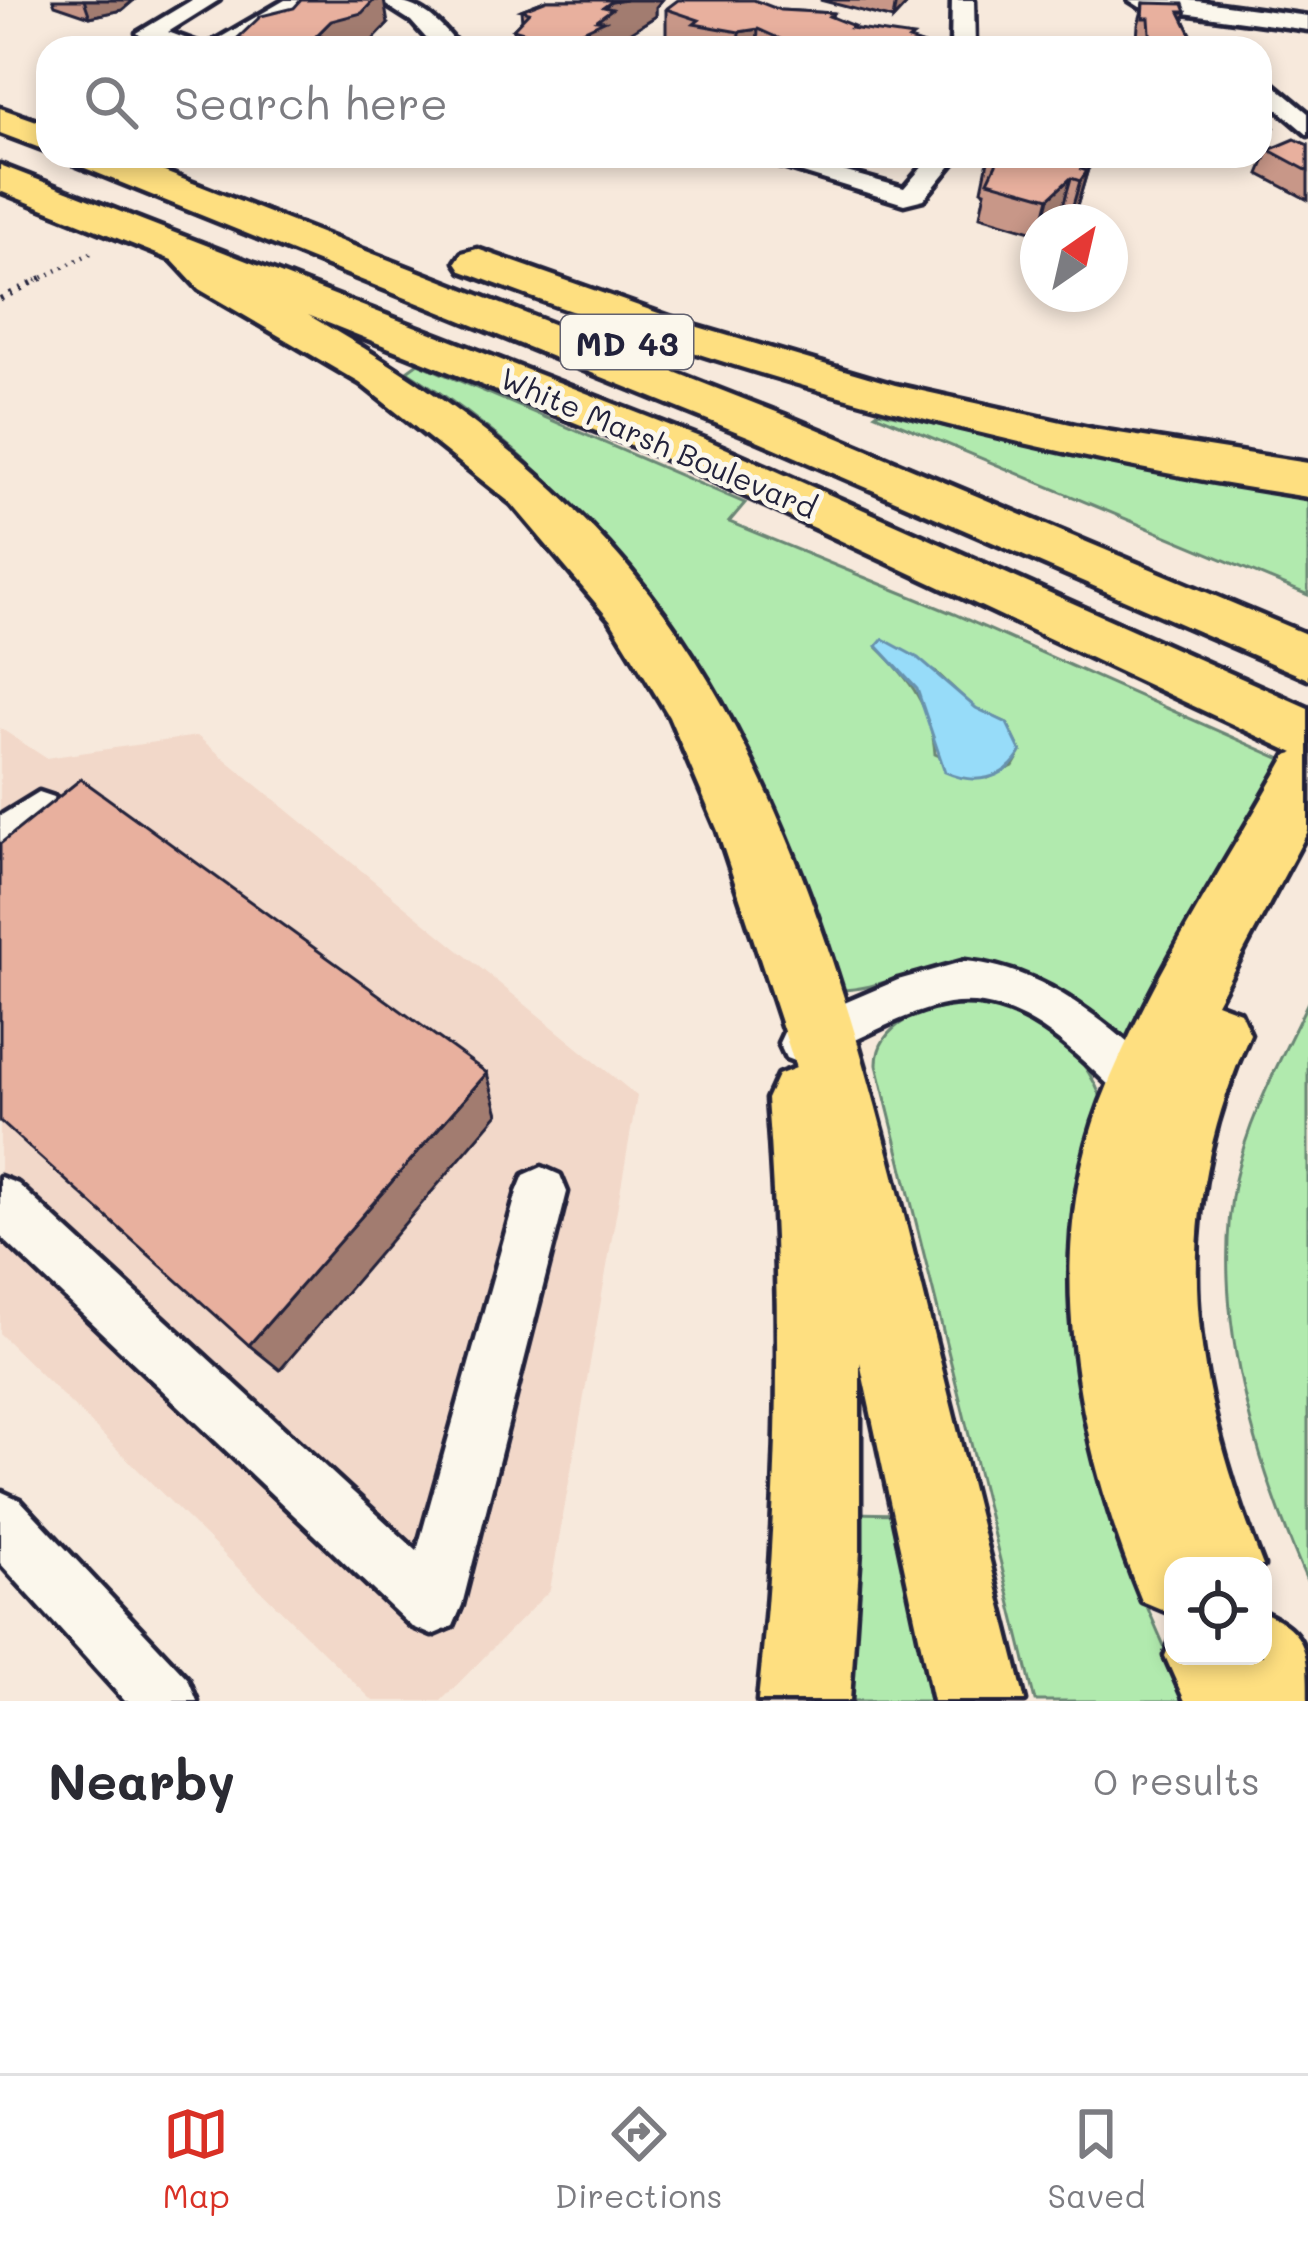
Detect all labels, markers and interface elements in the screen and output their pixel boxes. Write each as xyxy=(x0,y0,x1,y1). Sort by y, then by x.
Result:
search box xyxy=(36,36,1272,168)
icon: search xyxy=(78,69,144,135)
text: Search here xyxy=(174,73,448,131)
north arrow xyxy=(1020,204,1128,312)
road number: MD 43 xyxy=(561,315,693,369)
street label: White Marsh Boulevard xyxy=(495,357,823,527)
map controls xyxy=(1164,1557,1272,1665)
button: locate xyxy=(1164,1557,1272,1665)
text: Nearby xyxy=(48,1746,235,1813)
text: 0 results xyxy=(1094,1754,1260,1805)
tab: Map xyxy=(163,2101,230,2216)
tab: Directions xyxy=(555,2101,722,2216)
tab: Saved xyxy=(1048,2101,1145,2216)

